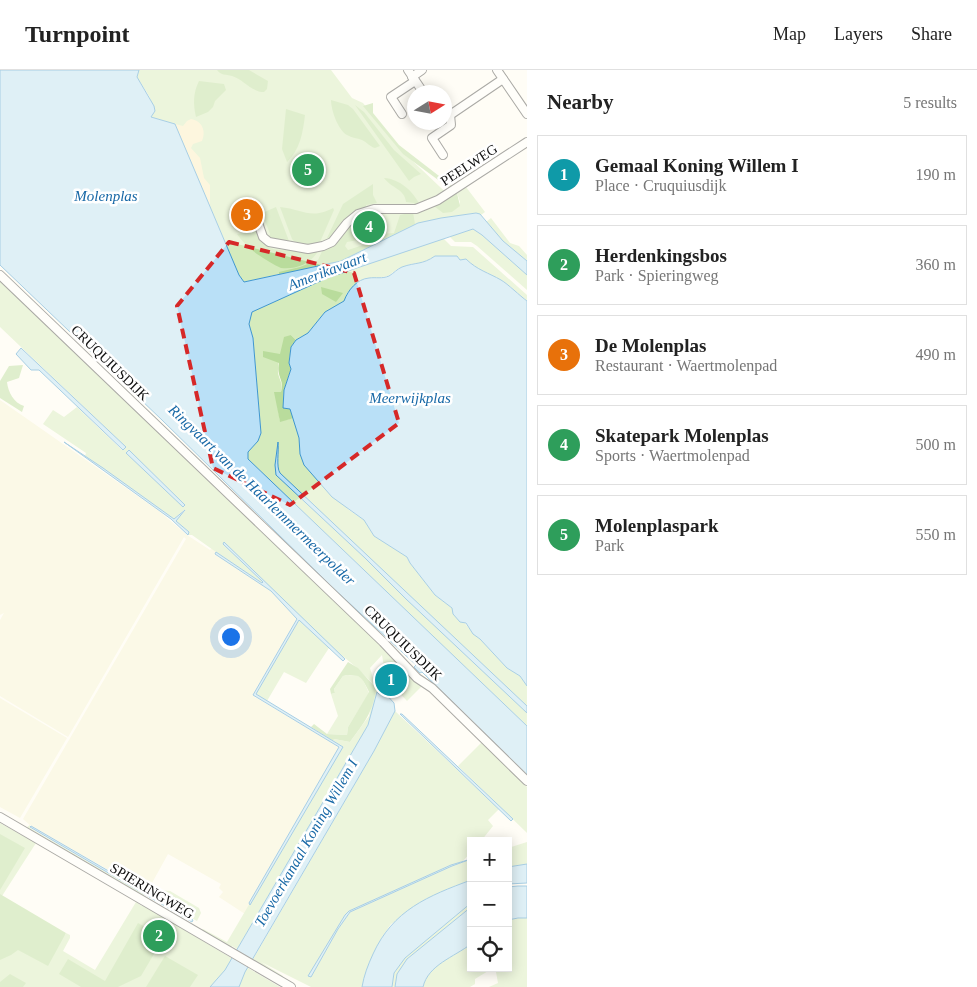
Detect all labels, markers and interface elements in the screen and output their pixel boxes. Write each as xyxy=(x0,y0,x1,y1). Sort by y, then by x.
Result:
text: Turnpoint xyxy=(25,21,130,47)
text: Map xyxy=(773,24,806,44)
text: Layers xyxy=(834,24,883,44)
text: Share xyxy=(911,24,952,44)
north arrow xyxy=(407,85,452,130)
text: Nearby xyxy=(547,90,614,114)
text: 5 results xyxy=(903,94,957,111)
street label: PEELWEG xyxy=(438,141,500,189)
pin: 5 xyxy=(292,151,324,189)
text: Gemaal Koning Willem I xyxy=(595,155,799,176)
text: 1 xyxy=(560,166,568,183)
text: 190 m xyxy=(916,166,956,183)
text: Place · Cruquiusdijk xyxy=(595,177,727,194)
water label: Molenplas xyxy=(73,188,138,204)
pin: 3 xyxy=(231,196,263,234)
pin: 4 xyxy=(353,208,385,246)
text: Herdenkingsbos xyxy=(595,245,727,266)
water label: Amerikavaart xyxy=(285,248,369,294)
text: 2 xyxy=(560,256,568,273)
text: 360 m xyxy=(916,256,956,273)
text: Park · Spieringweg xyxy=(595,267,719,284)
street label: CRUQUIUSDIJK xyxy=(68,322,152,404)
text: De Molenplas xyxy=(595,335,706,356)
text: 3 xyxy=(560,346,568,363)
text: 490 m xyxy=(916,346,956,363)
text: Restaurant · Waertmolenpad xyxy=(595,357,777,374)
water label: Meerwijkplas xyxy=(368,390,451,406)
water label: Ringvaart van de Haarlemmermeerpolder xyxy=(165,401,359,589)
text: Skatepark Molenplas xyxy=(595,425,769,446)
text: 4 xyxy=(560,436,568,453)
text: 500 m xyxy=(916,436,956,453)
text: Sports · Waertmolenpad xyxy=(595,447,750,464)
text: Molenplaspark xyxy=(595,515,719,536)
text: 5 xyxy=(560,526,568,543)
text: 550 m xyxy=(916,526,956,543)
text: Park xyxy=(595,537,624,554)
street label: CRUQUIUSDIJK xyxy=(361,602,445,684)
your location xyxy=(218,624,244,650)
pin: 1 xyxy=(375,661,407,699)
water label: Toevoerkanaal Koning Willem I xyxy=(251,756,361,930)
map controls xyxy=(467,837,512,972)
button: + xyxy=(467,837,512,882)
street label: SPIERINGWEG xyxy=(107,860,197,922)
button: − xyxy=(467,882,512,927)
pin: 2 xyxy=(143,917,175,955)
button: locate xyxy=(467,927,512,972)

